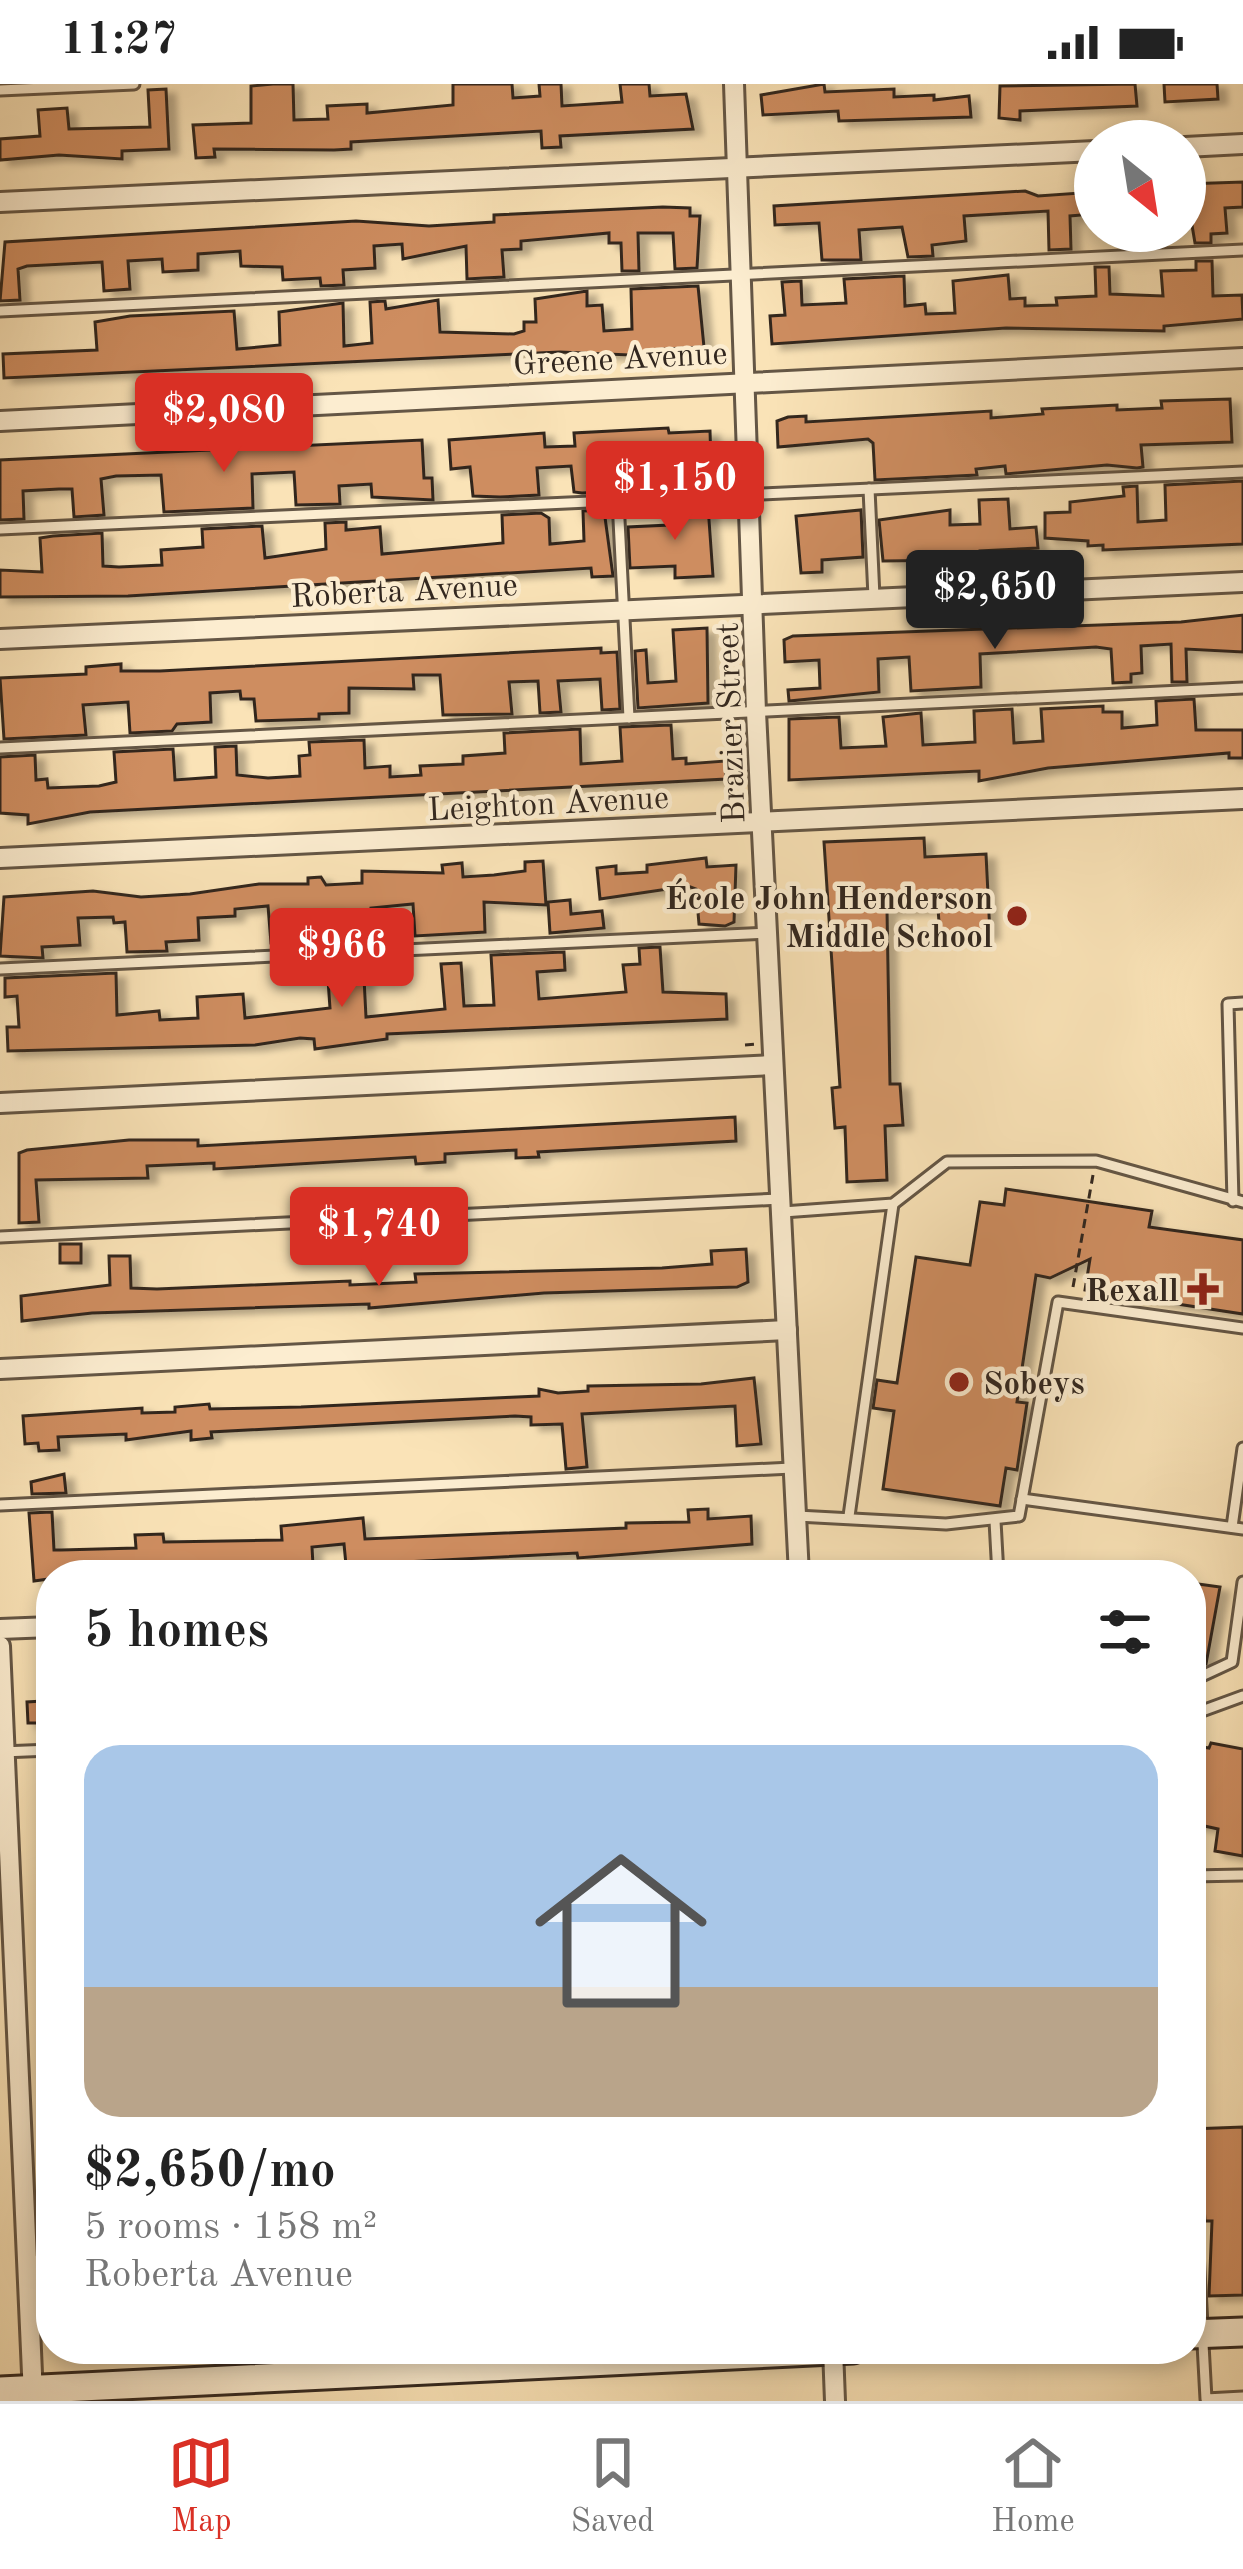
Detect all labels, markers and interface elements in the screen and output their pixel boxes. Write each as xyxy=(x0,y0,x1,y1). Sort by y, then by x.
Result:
text: 11:27 xyxy=(60,19,177,64)
north arrow xyxy=(1074,120,1206,252)
map controls xyxy=(1074,120,1206,252)
street label: Greene Avenue xyxy=(512,338,728,383)
pin: $2,080 xyxy=(126,373,322,475)
text: $2,080 xyxy=(162,392,286,431)
pin: $1,150 xyxy=(577,441,773,543)
text: $1,150 xyxy=(613,460,737,499)
pin: $2,650 xyxy=(897,550,1093,652)
text: $2,650 xyxy=(933,569,1057,608)
street label: Roberta Avenue xyxy=(290,570,519,615)
street label: Brazier Street xyxy=(712,622,753,824)
street label: Leighton Avenue xyxy=(427,783,670,828)
place label: École John Henderson Middle School xyxy=(665,878,993,955)
marker: École John Henderson Middle School xyxy=(1004,903,1030,929)
pin: $966 xyxy=(271,908,413,1010)
text: $966 xyxy=(297,927,387,966)
pin: $1,740 xyxy=(281,1187,477,1289)
text: $1,740 xyxy=(317,1206,441,1245)
place label: Rexall xyxy=(1085,1276,1179,1309)
marker: Rexall xyxy=(1190,1276,1216,1302)
marker: Sobeys xyxy=(946,1369,972,1395)
place label: Sobeys xyxy=(983,1369,1085,1402)
icon: filters xyxy=(1092,1599,1158,1665)
text: 5 homes xyxy=(84,1607,269,1658)
icon: home xyxy=(513,1823,729,2039)
text: $2,650/mo xyxy=(84,2147,336,2198)
text: 5 rooms · 158 m² xyxy=(84,2208,377,2247)
text: Roberta Avenue xyxy=(84,2256,353,2295)
tab: Map xyxy=(168,2430,234,2543)
tab: Saved xyxy=(571,2430,655,2543)
tab: Home xyxy=(991,2430,1075,2543)

